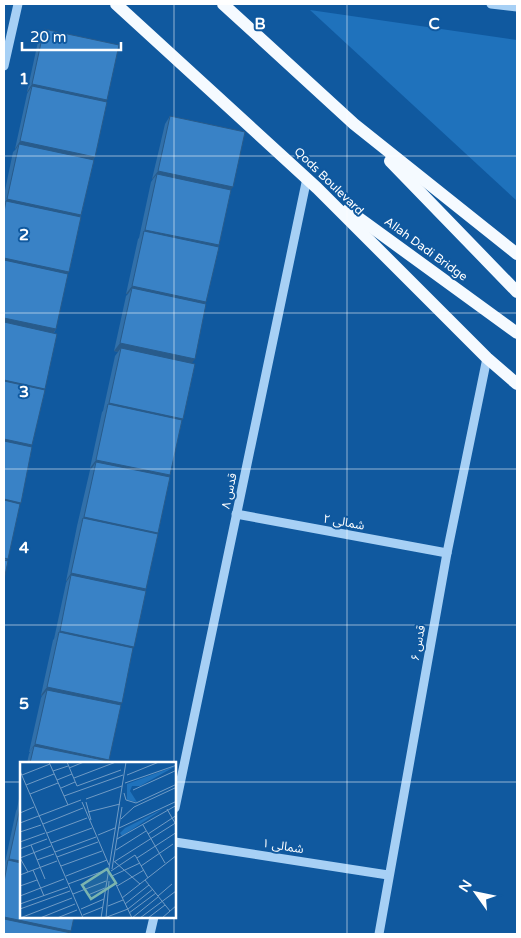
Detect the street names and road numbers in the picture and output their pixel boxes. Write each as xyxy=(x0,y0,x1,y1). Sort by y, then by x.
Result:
street label: Qods Boulevard xyxy=(291,144,367,218)
street label: Allah Dadi Bridge xyxy=(382,214,470,284)
street label: قدس ۸ xyxy=(218,472,240,510)
street label: شمالی ۲ xyxy=(322,511,366,533)
street label: قدس ۶ xyxy=(408,624,428,662)
street label: شمالی ۱ xyxy=(261,836,305,856)

